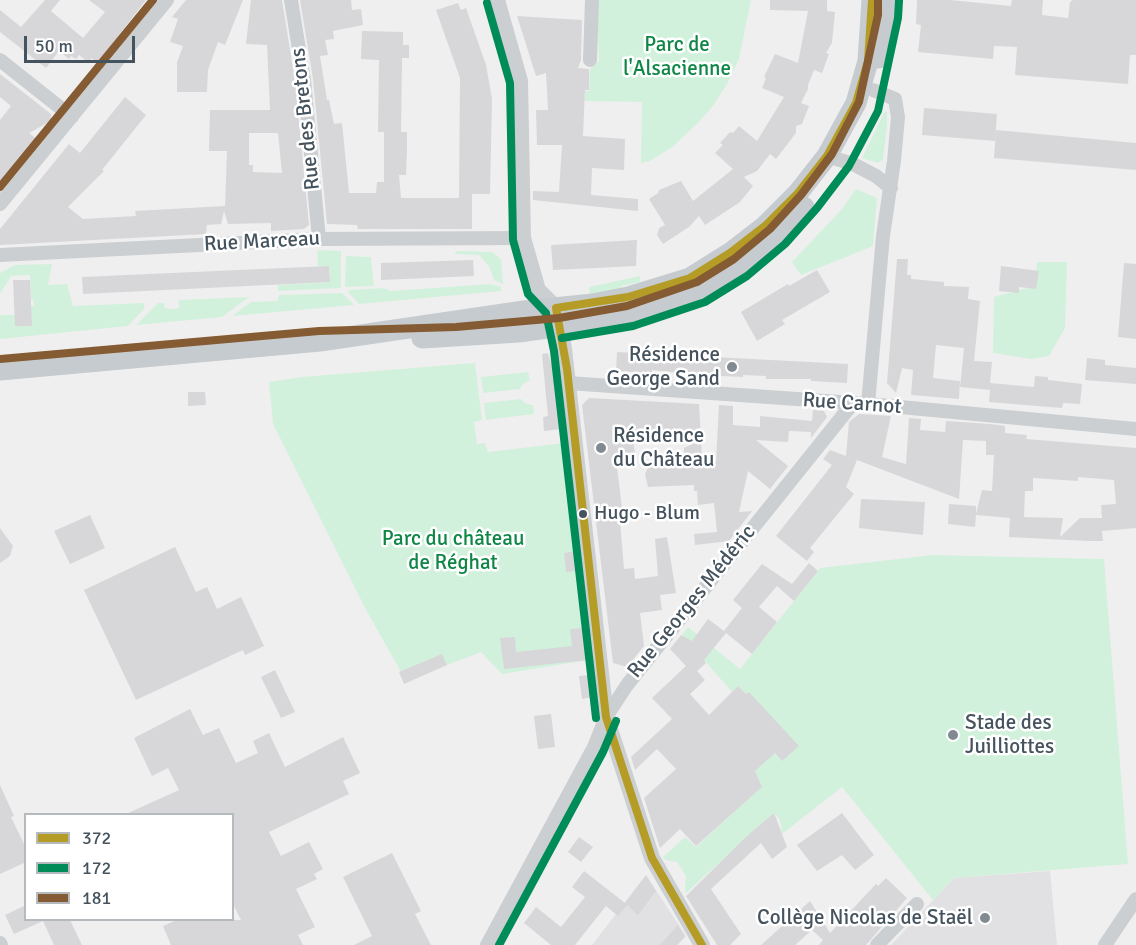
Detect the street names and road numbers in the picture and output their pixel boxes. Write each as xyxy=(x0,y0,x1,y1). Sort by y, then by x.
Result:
street label: Rue des Bretons xyxy=(286,47,326,191)
street label: Rue Marceau xyxy=(203,226,321,258)
street label: Rue Carnot xyxy=(802,388,902,420)
street label: Rue Georges Médéric xyxy=(623,520,761,684)

